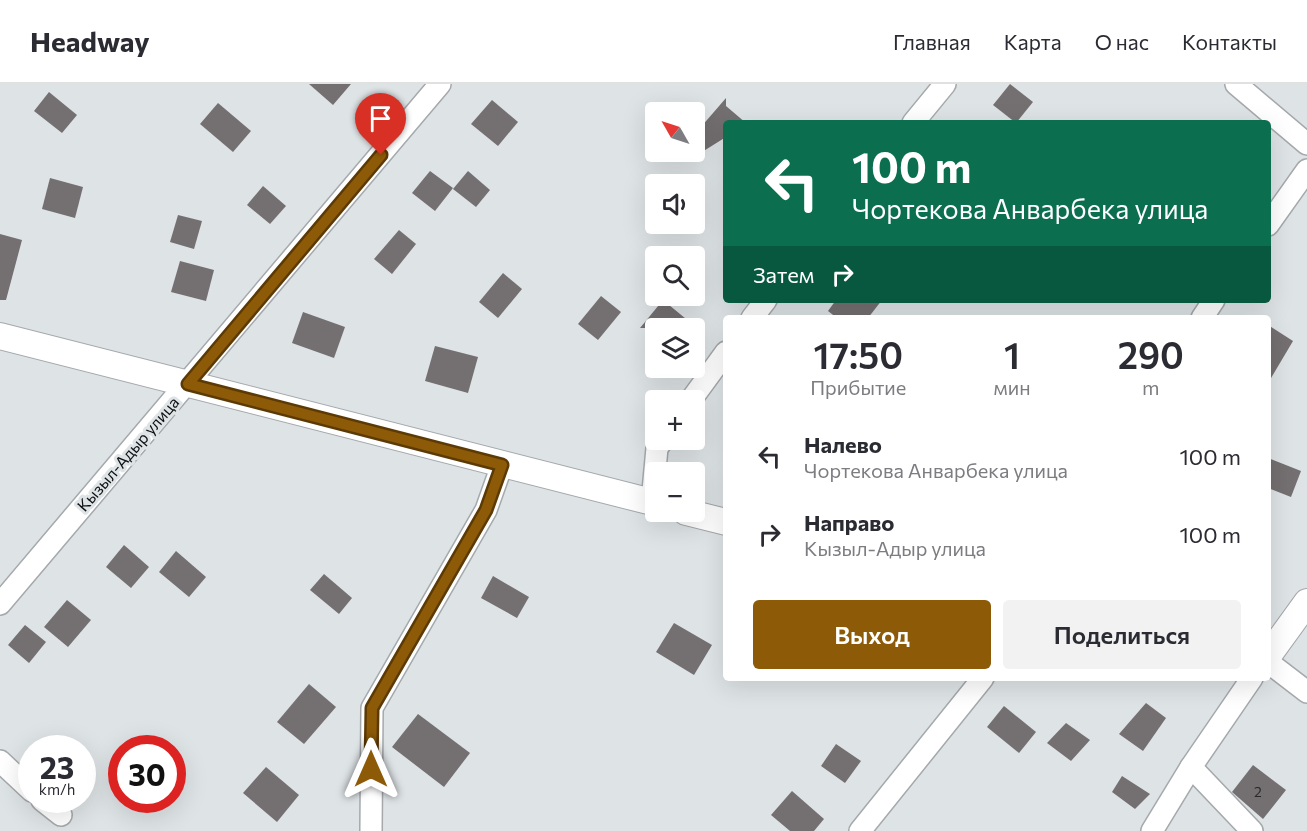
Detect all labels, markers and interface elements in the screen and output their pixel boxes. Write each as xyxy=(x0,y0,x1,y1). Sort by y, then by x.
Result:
text: Headway xyxy=(30,24,150,58)
text: Главная xyxy=(893,29,971,54)
text: Карта xyxy=(1004,29,1062,54)
text: О нас xyxy=(1095,29,1149,54)
text: Контакты xyxy=(1182,29,1277,54)
pin xyxy=(355,93,406,155)
icon: arrive xyxy=(364,102,397,135)
north arrow xyxy=(645,102,705,162)
map controls xyxy=(645,102,705,522)
text: 100 m xyxy=(852,140,972,192)
icon: left xyxy=(753,144,831,222)
button: sound xyxy=(645,174,705,234)
text: Чортекова Анварбека улица xyxy=(852,192,1208,225)
button: search xyxy=(645,246,705,306)
icon: right xyxy=(826,258,859,291)
text: Затем xyxy=(753,261,814,288)
button: layers xyxy=(645,318,705,378)
text: 17:50 xyxy=(814,332,903,376)
text: 1 xyxy=(1004,332,1020,376)
text: 290 xyxy=(1118,332,1184,376)
text: Прибытие xyxy=(810,375,906,399)
text: мин xyxy=(994,375,1031,399)
text: m xyxy=(1142,375,1160,399)
button: + xyxy=(645,390,705,450)
street label: Кызыл-Адыр улица xyxy=(73,393,183,515)
text: Налево xyxy=(804,431,882,458)
icon: left xyxy=(753,440,786,473)
text: 100 m xyxy=(1179,443,1241,470)
text: Чортекова Анварбека улица xyxy=(804,458,1068,482)
button: − xyxy=(645,462,705,522)
text: Направо xyxy=(804,509,894,536)
icon: right xyxy=(753,518,786,551)
text: 100 m xyxy=(1179,521,1241,548)
text: Кызыл-Адыр улица xyxy=(804,536,986,560)
button: Выход xyxy=(753,600,991,669)
button: Поделиться xyxy=(1003,600,1241,669)
speed limit sign: 30 xyxy=(108,735,186,813)
position arrow xyxy=(339,737,403,801)
text: 23 xyxy=(40,748,74,785)
text: km/h xyxy=(39,780,75,798)
house number: 2 xyxy=(1254,783,1262,800)

